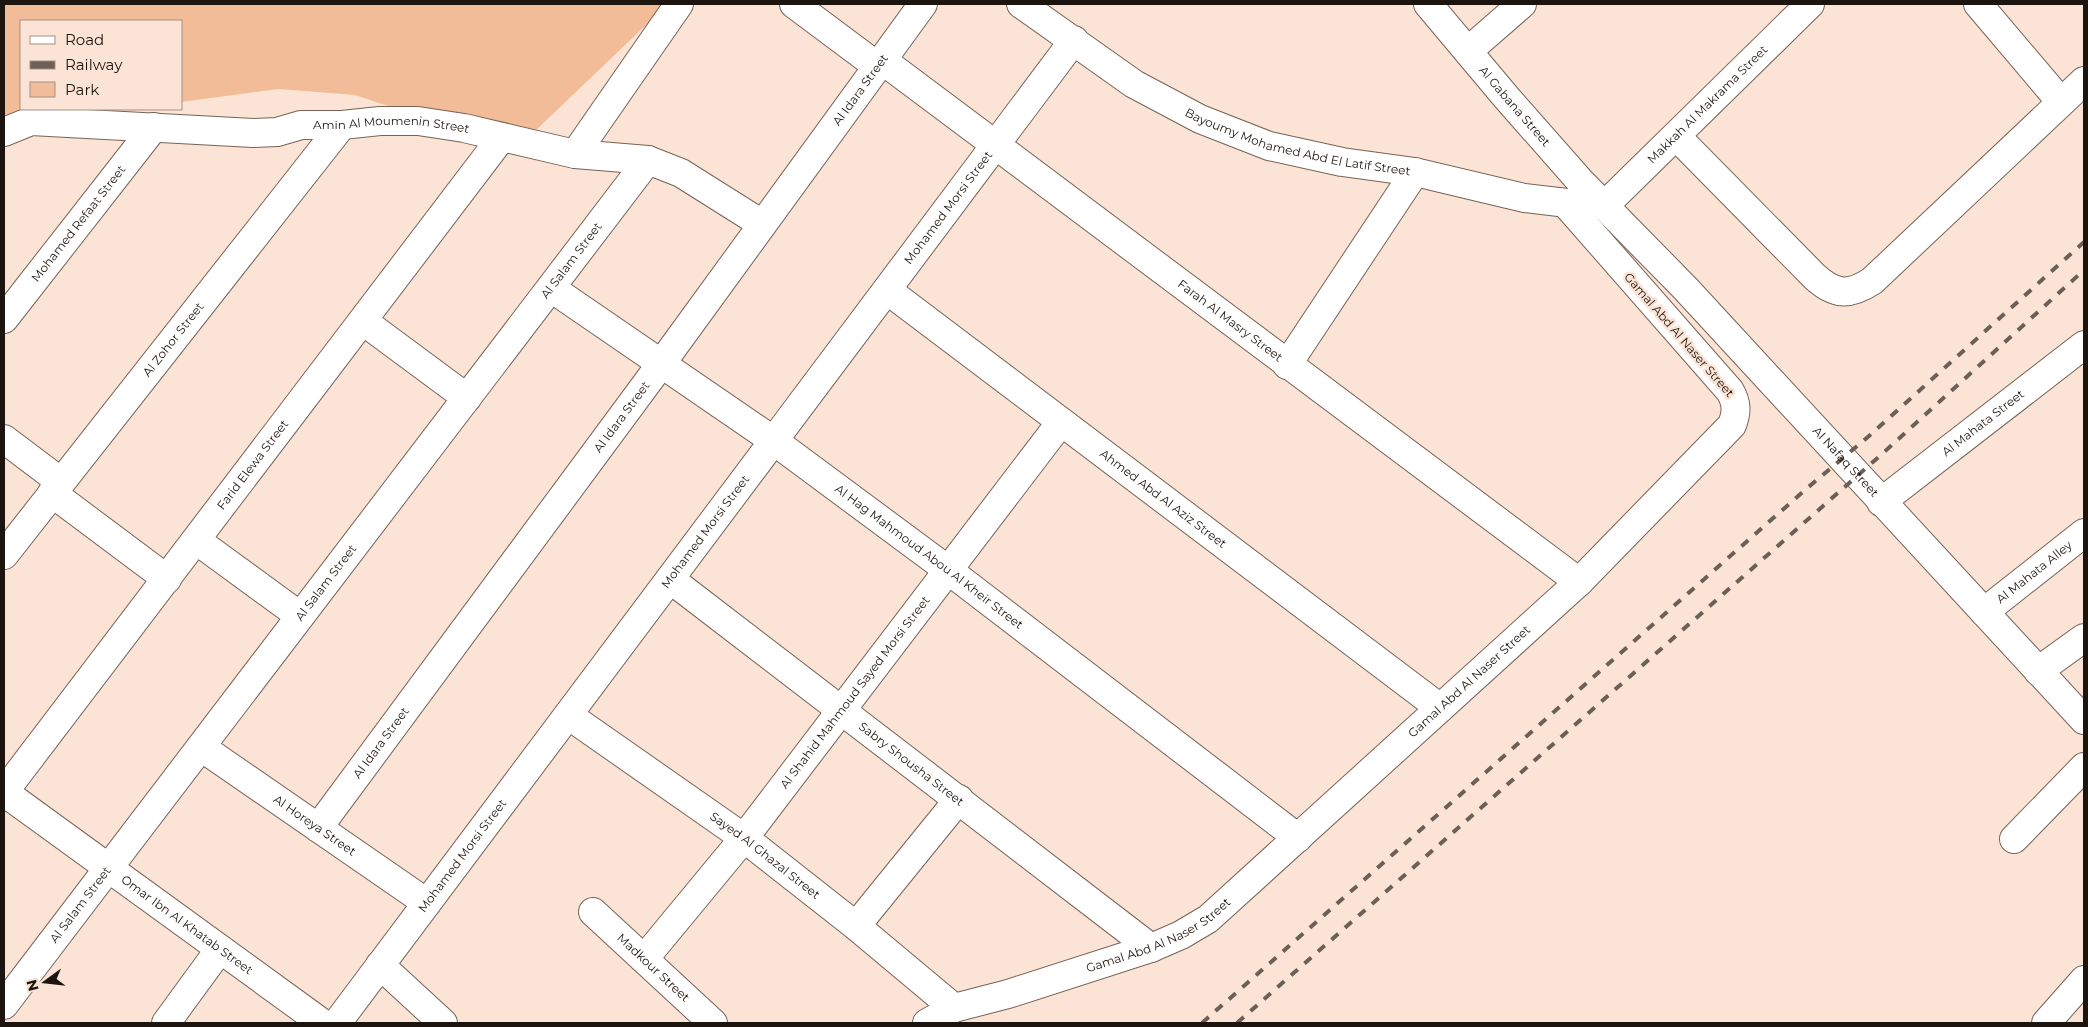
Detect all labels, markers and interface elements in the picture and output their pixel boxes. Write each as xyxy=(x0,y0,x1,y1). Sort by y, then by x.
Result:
legend xyxy=(20,20,182,110)
text: Road xyxy=(65,30,104,49)
street label: Makkah Al Makrama Street xyxy=(1644,42,1771,166)
street label: Al Idara Street xyxy=(829,51,891,128)
text: Railway xyxy=(65,55,123,74)
street label: Al Gabana Street xyxy=(1476,63,1554,149)
text: Park xyxy=(65,80,99,99)
street label: Bayoumy Mohamed Abd El Latif Street xyxy=(1183,104,1412,178)
street label: Amin Al Moumenin Street xyxy=(313,113,471,136)
street label: Mohamed Morsi Street xyxy=(901,148,995,267)
street label: Mohamed Refaat Street xyxy=(28,162,128,285)
street label: Al Salam Street xyxy=(537,219,605,301)
street label: Gamal Abd Al Naser Street xyxy=(1621,269,1738,400)
street label: Farah Al Masry Street xyxy=(1175,276,1286,365)
street label: Al Zohor Street xyxy=(139,299,207,379)
street label: Al Idara Street xyxy=(590,378,653,455)
street label: Al Mahata Street xyxy=(1939,386,2027,459)
street label: Farid Elewa Street xyxy=(213,416,291,512)
street label: Al Nafaq Street xyxy=(1810,423,1882,500)
street label: Ahmed Abd Al Aziz Street xyxy=(1097,446,1230,551)
street label: Mohamed Morsi Street xyxy=(658,472,752,591)
street label: Al Hag Mahmoud Abou Al Kheir Street xyxy=(832,481,1027,632)
street label: Al Mahata Alley xyxy=(1993,537,2075,606)
street label: Al Salam Street xyxy=(292,541,359,624)
street label: Al Shahid Mahmoud Sayed Morsi Street xyxy=(776,593,933,791)
street label: Gamal Abd Al Naser Street xyxy=(1405,622,1533,741)
street label: Al Idara Street xyxy=(349,704,412,781)
street label: Sabry Shousha Street xyxy=(856,719,967,809)
street label: Al Horeya Street xyxy=(271,791,359,859)
street label: Mohamed Morsi Street xyxy=(415,796,509,915)
street label: Sayed Al Ghazal Street xyxy=(707,809,823,902)
street label: Al Salam Street xyxy=(46,863,114,946)
street label: Omar Ibn Al Khatab Street xyxy=(118,872,256,977)
street label: Gamal Abd Al Naser Street xyxy=(1084,894,1234,975)
street label: Madkour Street xyxy=(614,930,693,1005)
north arrow xyxy=(20,957,70,1007)
text: N xyxy=(22,978,43,993)

